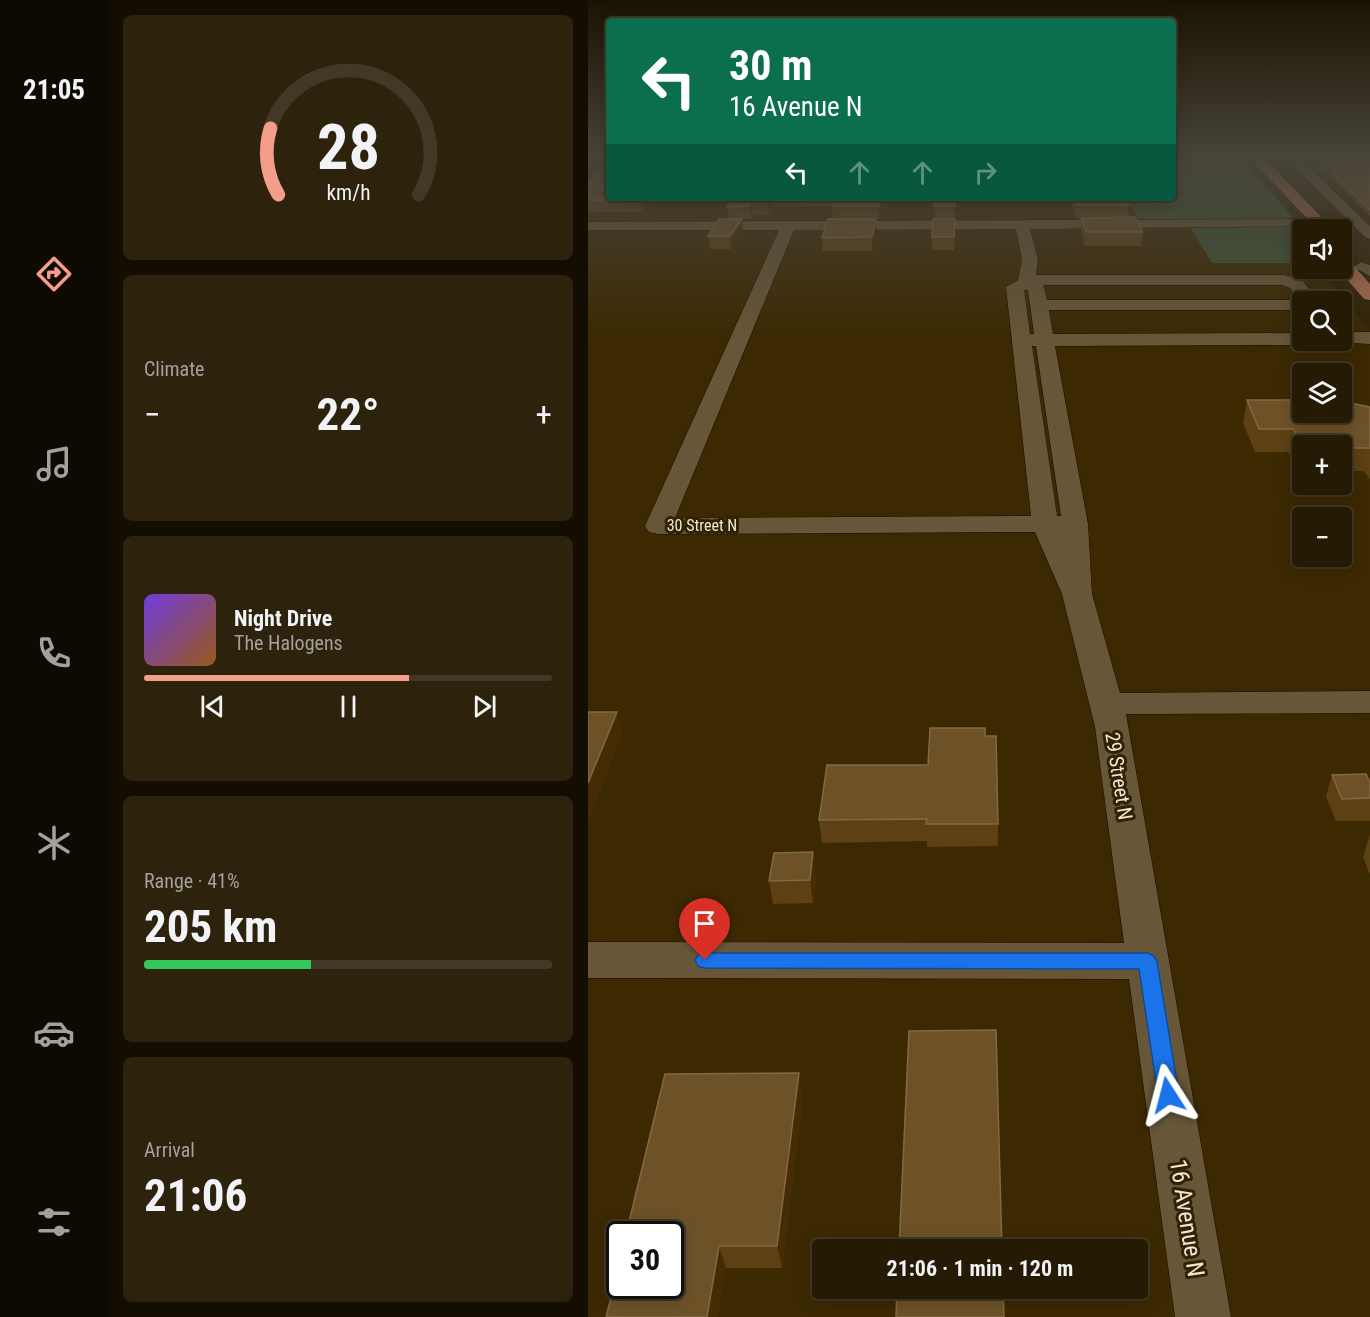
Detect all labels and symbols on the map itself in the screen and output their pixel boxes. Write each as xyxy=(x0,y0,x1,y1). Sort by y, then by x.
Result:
street label: 30 Street N xyxy=(667,516,737,535)
street label: 29 Street N xyxy=(1100,731,1138,821)
pin xyxy=(679,898,730,960)
position arrow xyxy=(1136,1063,1200,1127)
street label: 16 Avenue N xyxy=(1164,1157,1210,1279)
speed limit sign: 30 xyxy=(606,1221,684,1299)

